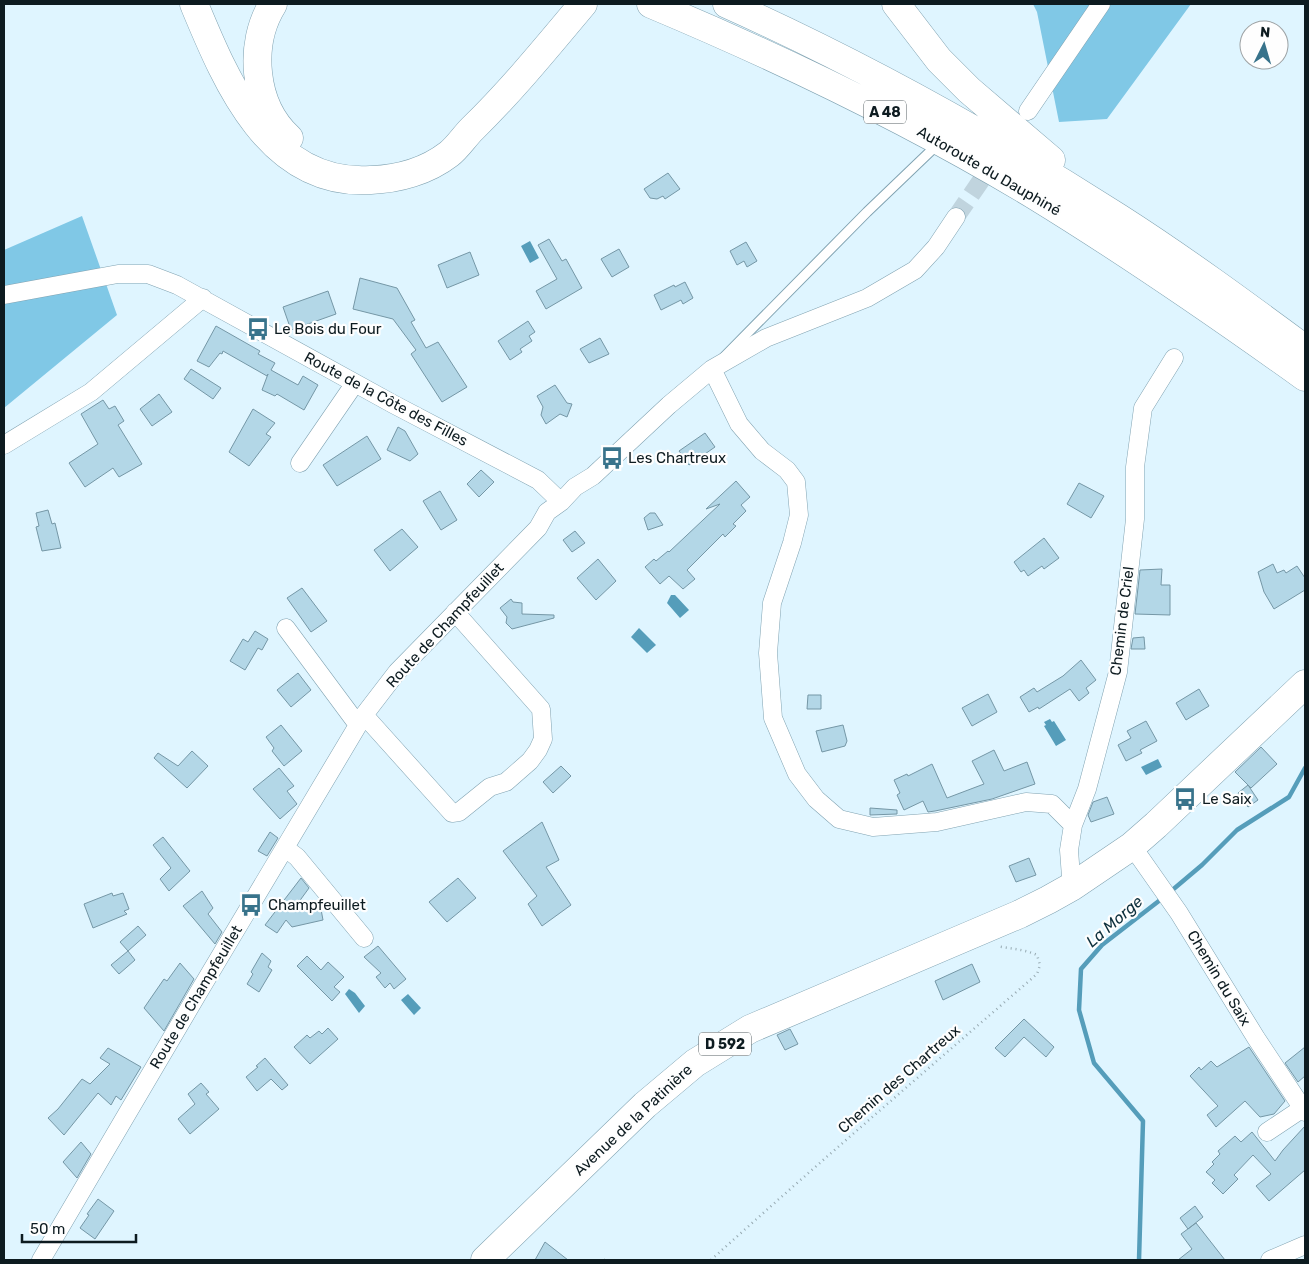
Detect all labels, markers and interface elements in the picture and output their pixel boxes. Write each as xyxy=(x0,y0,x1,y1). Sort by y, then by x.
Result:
north arrow xyxy=(1239,20,1289,70)
text: N xyxy=(1259,24,1271,41)
road number: A 48 xyxy=(864,100,906,124)
street label: Autoroute du Dauphiné xyxy=(914,122,1064,220)
bus stop icon: Le Bois du Four xyxy=(245,316,271,342)
place label: Le Bois du Four xyxy=(274,320,382,338)
street label: Route de la Côte des Filles xyxy=(301,348,471,450)
bus stop icon: Les Chartreux xyxy=(599,445,625,471)
place label: Les Chartreux xyxy=(628,449,726,467)
street label: Route de Champfeuillet xyxy=(382,559,508,691)
street label: Chemin de Criel xyxy=(1106,565,1138,677)
bus stop icon: Le Saix xyxy=(1172,786,1198,812)
place label: Le Saix xyxy=(1202,790,1252,808)
bus stop icon: Champfeuillet xyxy=(238,892,264,918)
water label: La Morge xyxy=(1082,892,1147,951)
place label: Champfeuillet xyxy=(268,896,366,914)
street label: Route de Champfeuillet xyxy=(146,922,246,1072)
street label: Chemin du Saix xyxy=(1183,927,1255,1029)
street label: Chemin des Chartreux xyxy=(834,1021,964,1137)
road number: D 592 xyxy=(699,1032,751,1056)
street label: Avenue de la Patinière xyxy=(570,1061,696,1179)
scale bar xyxy=(22,1212,136,1244)
text: 50 m xyxy=(30,1220,65,1238)

